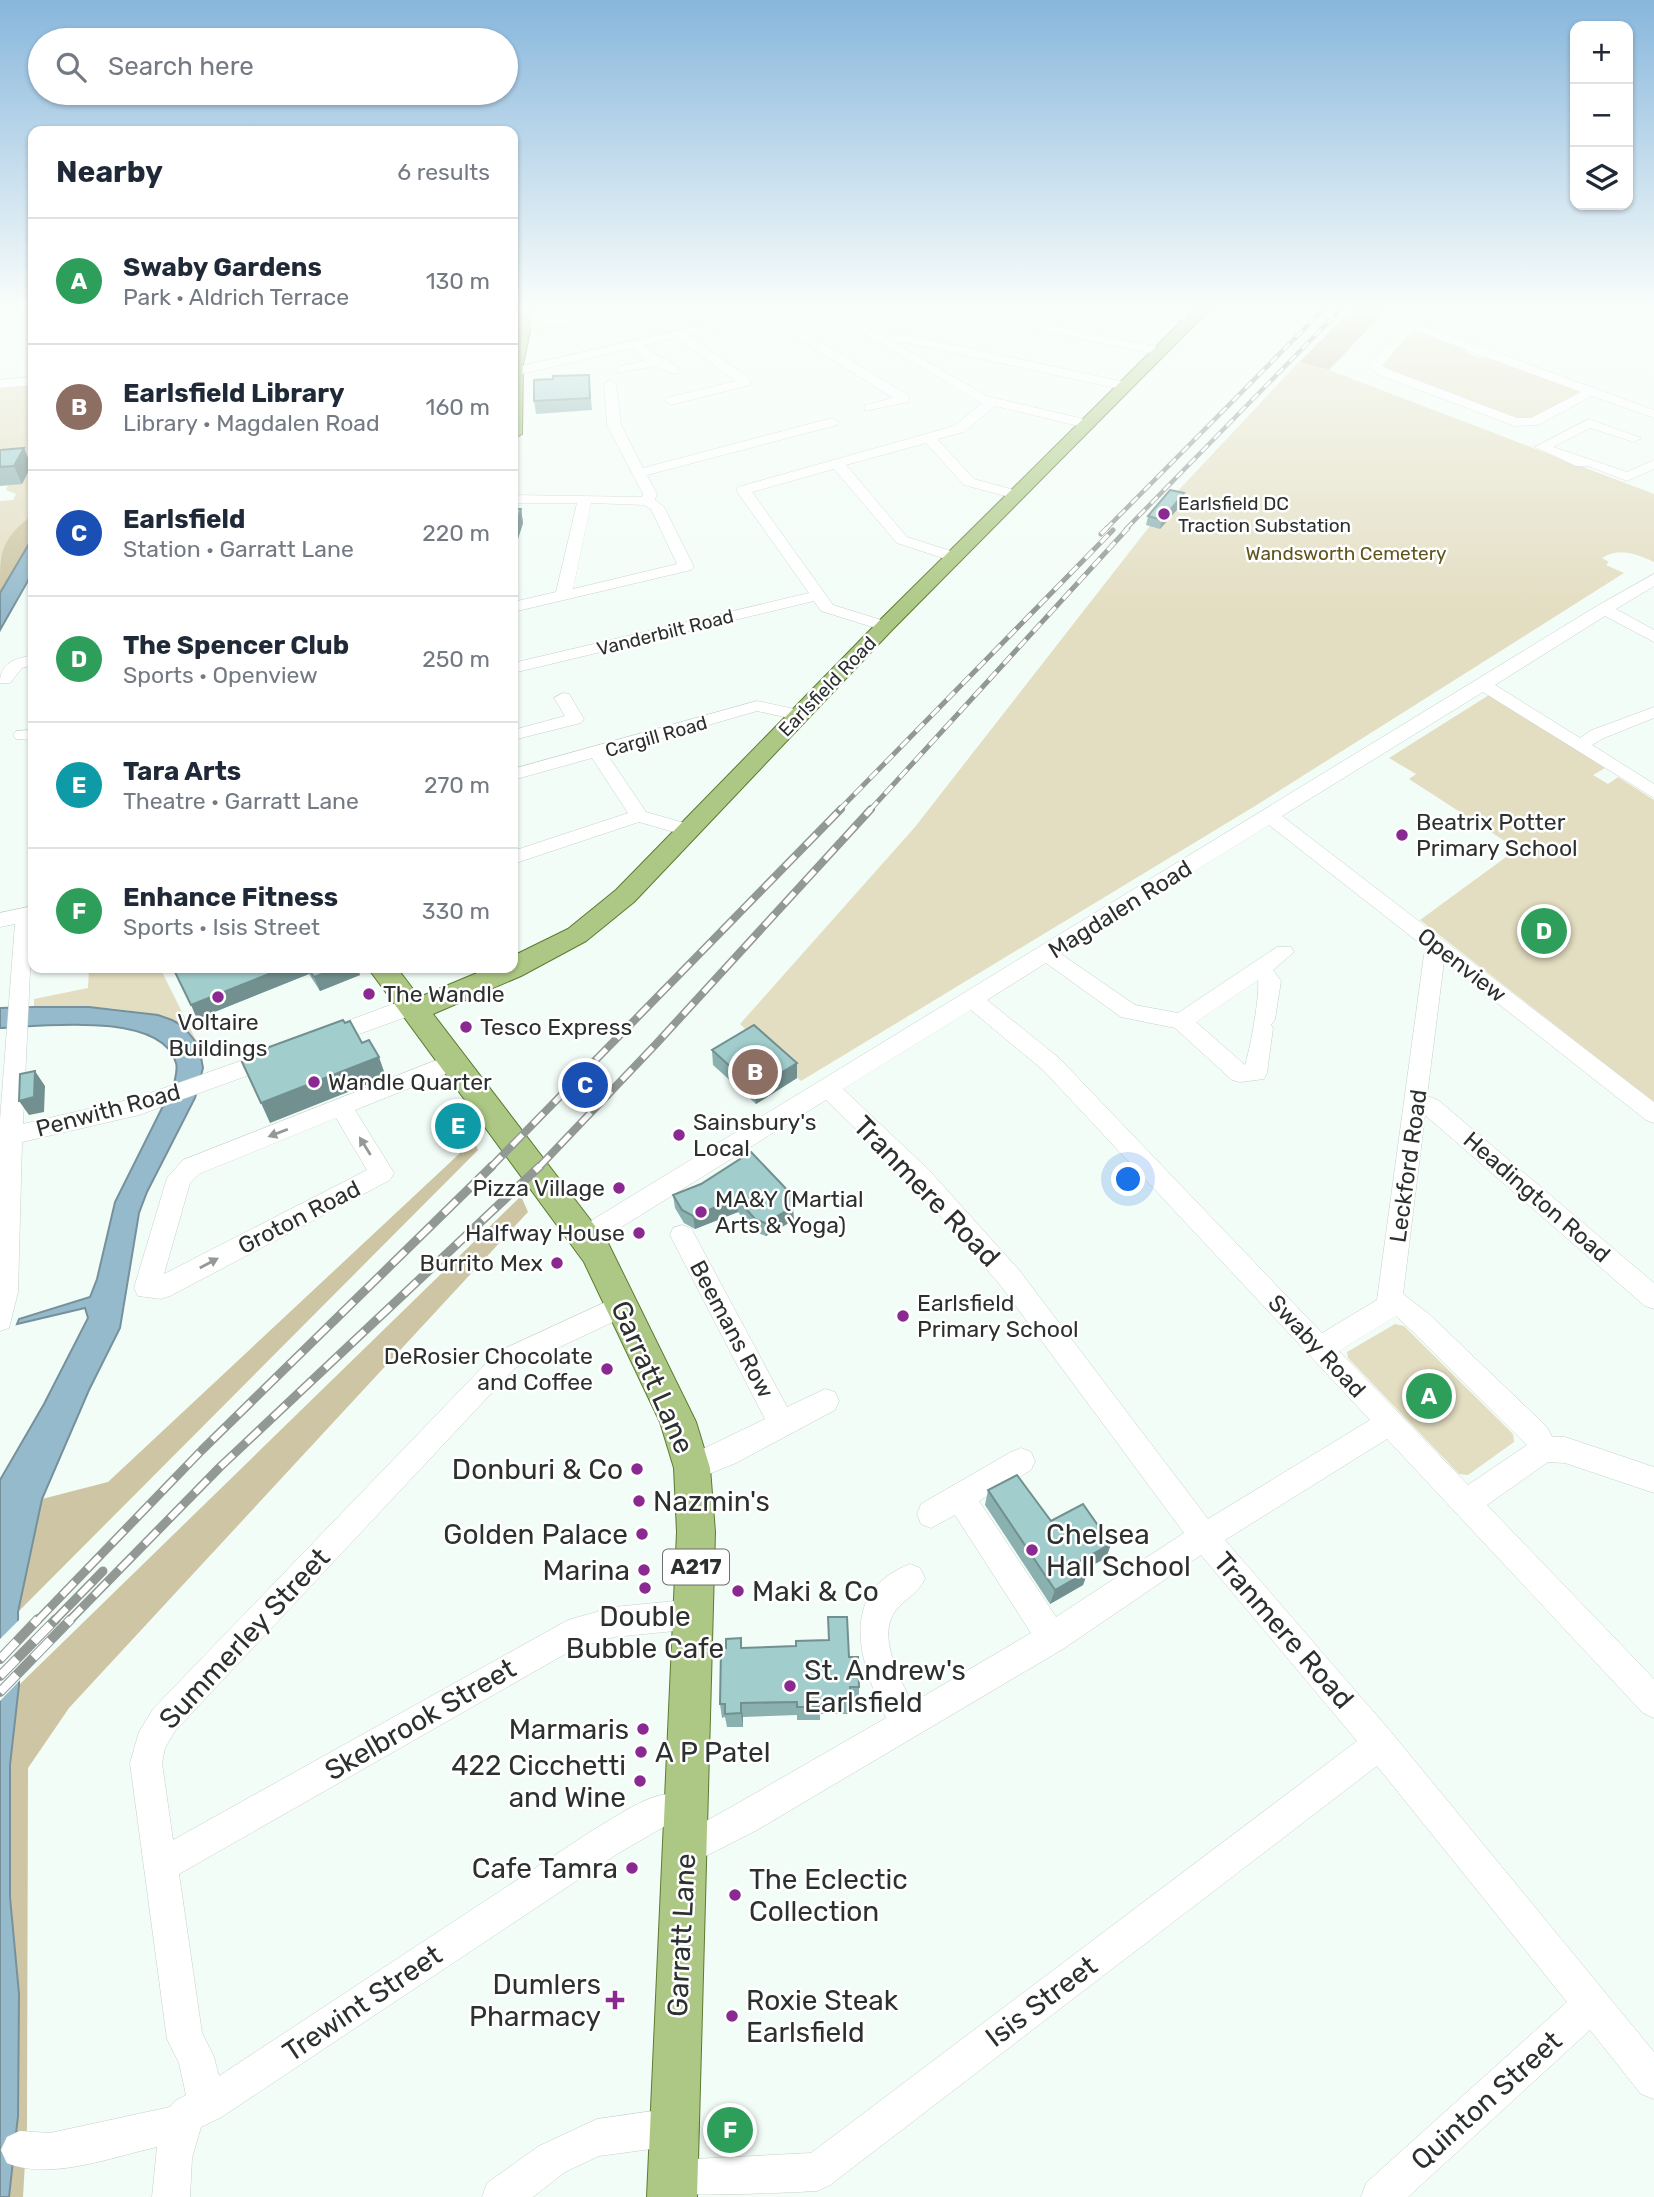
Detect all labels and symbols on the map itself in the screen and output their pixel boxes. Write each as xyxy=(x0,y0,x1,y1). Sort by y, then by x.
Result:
place label: Earlsfield DC Traction Substation xyxy=(1178,492,1351,537)
marker: Earlsfield DC Traction Substation xyxy=(1156,506,1172,522)
park label: Wandsworth Cemetery xyxy=(1246,542,1446,565)
street label: Vanderbilt Road xyxy=(594,604,736,661)
street label: Earlsfield Road xyxy=(774,632,881,741)
street label: Cargill Road xyxy=(602,711,710,762)
place label: Beatrix Potter Primary School xyxy=(1416,808,1578,862)
marker: Beatrix Potter Primary School xyxy=(1394,827,1410,843)
street label: Magdalen Road xyxy=(1043,854,1197,964)
pin: D xyxy=(1521,905,1567,957)
street label: Openview xyxy=(1412,922,1512,1008)
place label: The Wandle xyxy=(383,980,505,1008)
marker: The Wandle xyxy=(361,986,377,1002)
marker: Voltaire Buildings xyxy=(210,989,226,1005)
place label: Voltaire Buildings xyxy=(168,1008,268,1062)
place label: Tesco Express xyxy=(480,1013,632,1041)
marker: Tesco Express xyxy=(458,1019,474,1035)
pin: B xyxy=(732,1046,778,1098)
pin: C xyxy=(562,1059,608,1111)
place label: Wandle Quarter xyxy=(328,1068,492,1096)
marker: Wandle Quarter xyxy=(306,1074,322,1090)
street label: Penwith Road xyxy=(33,1077,183,1143)
street label: Leckford Road xyxy=(1383,1088,1433,1244)
pin: E xyxy=(435,1100,481,1152)
place label: Sainsbury's Local xyxy=(693,1108,816,1162)
street label: Tranmere Road xyxy=(846,1109,1007,1274)
street label: Headington Road xyxy=(1458,1126,1616,1268)
marker: Sainsbury's Local xyxy=(671,1127,687,1143)
one-way arrow xyxy=(267,1128,288,1139)
one-way arrow xyxy=(358,1136,371,1155)
your location xyxy=(1111,1162,1145,1196)
street label: Groton Road xyxy=(233,1174,365,1260)
place label: Pizza Village xyxy=(473,1174,605,1202)
marker: Pizza Village xyxy=(611,1180,627,1196)
place label: MA&Y (Martial Arts & Yoga) xyxy=(715,1185,864,1239)
marker: MA&Y (Martial Arts & Yoga) xyxy=(693,1204,709,1220)
place label: Halfway House xyxy=(465,1219,625,1247)
marker: Halfway House xyxy=(631,1225,647,1241)
place label: Burrito Mex xyxy=(420,1249,543,1277)
marker: Burrito Mex xyxy=(549,1255,565,1271)
street label: Beemans Row xyxy=(684,1255,780,1403)
one-way arrow xyxy=(199,1258,219,1269)
place label: Earlsfield Primary School xyxy=(917,1289,1079,1343)
street label: Swaby Road xyxy=(1262,1289,1372,1403)
street label: Garratt Lane xyxy=(604,1296,701,1459)
marker: Earlsfield Primary School xyxy=(895,1308,911,1324)
place label: DeRosier Chocolate and Coffee xyxy=(384,1342,593,1396)
marker: DeRosier Chocolate and Coffee xyxy=(599,1361,615,1377)
pin: A xyxy=(1406,1370,1452,1422)
place label: Donburi & Co xyxy=(452,1453,623,1486)
marker: Donburi & Co xyxy=(629,1461,645,1477)
place label: Nazmin's xyxy=(653,1485,770,1518)
marker: Nazmin's xyxy=(631,1493,647,1509)
place label: Golden Palace xyxy=(443,1518,628,1551)
place label: Chelsea Hall School xyxy=(1046,1518,1191,1583)
marker: Golden Palace xyxy=(634,1526,650,1542)
street label: Summerley Street xyxy=(152,1541,337,1735)
marker: Chelsea Hall School xyxy=(1024,1542,1040,1558)
street label: Tranmere Road xyxy=(1207,1545,1361,1715)
road number: A217 xyxy=(663,1550,729,1584)
place label: Marina xyxy=(542,1554,630,1587)
marker: Marina xyxy=(636,1562,652,1578)
place label: Maki & Co xyxy=(752,1575,879,1608)
marker: Double Bubble Cafe xyxy=(637,1580,653,1596)
marker: Maki & Co xyxy=(730,1583,746,1599)
place label: Double Bubble Cafe xyxy=(566,1600,724,1665)
street label: Skelbrook Street xyxy=(319,1651,522,1787)
place label: St. Andrew's Earlsfield xyxy=(804,1654,966,1719)
marker: St. Andrew's Earlsfield xyxy=(782,1678,798,1694)
place label: Marmaris xyxy=(509,1713,629,1746)
marker: Marmaris xyxy=(635,1721,651,1737)
place label: A P Patel xyxy=(655,1736,771,1769)
marker: A P Patel xyxy=(633,1744,649,1760)
place label: 422 Cicchetti and Wine xyxy=(451,1749,626,1814)
marker: 422 Cicchetti and Wine xyxy=(632,1773,648,1789)
place label: Cafe Tamra xyxy=(472,1852,618,1885)
street label: Garratt Lane xyxy=(661,1853,702,2018)
marker: Cafe Tamra xyxy=(624,1860,640,1876)
place label: The Eclectic Collection xyxy=(749,1863,908,1928)
marker: The Eclectic Collection xyxy=(727,1887,743,1903)
street label: Trewint Street xyxy=(277,1938,448,2069)
street label: Isis Street xyxy=(979,1949,1103,2054)
place label: Dumlers Pharmacy xyxy=(469,1968,601,2033)
place label: Roxie Steak Earlsfield xyxy=(746,1984,899,2049)
marker: Dumlers Pharmacy xyxy=(607,1992,623,2008)
marker: Roxie Steak Earlsfield xyxy=(724,2008,740,2024)
street label: Quinton Street xyxy=(1404,2024,1568,2177)
pin: F xyxy=(707,2104,753,2156)

